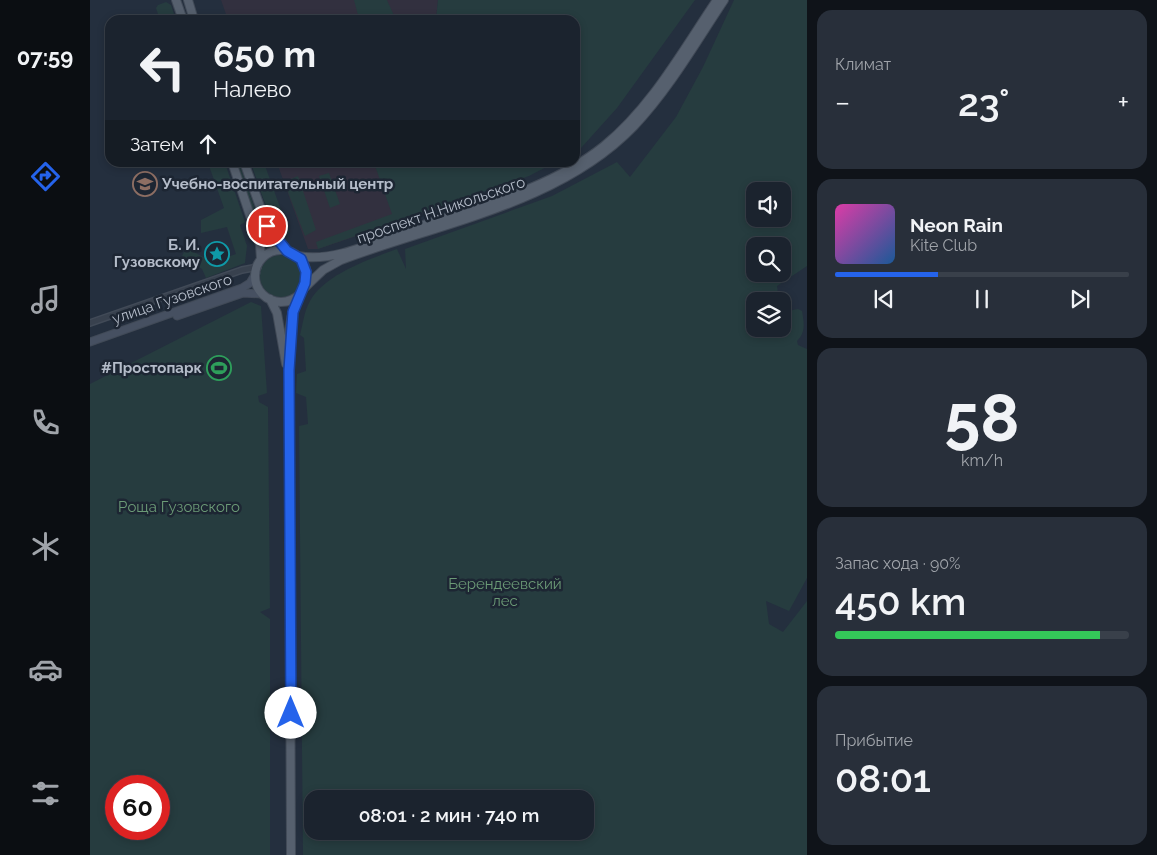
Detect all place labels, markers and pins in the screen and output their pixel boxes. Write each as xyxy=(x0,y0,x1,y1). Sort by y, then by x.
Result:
school or university icon: Учебно-воспитательный центр xyxy=(132,171,158,197)
place label: Учебно-воспитательный центр xyxy=(161,175,394,193)
pin xyxy=(246,205,288,247)
place label: Б. И. Гузовскому xyxy=(114,236,201,271)
place icon: Б. И. Гузовскому xyxy=(204,241,230,267)
sports icon: #Простопарк xyxy=(206,355,232,381)
place label: #Простопарк xyxy=(101,359,202,377)

